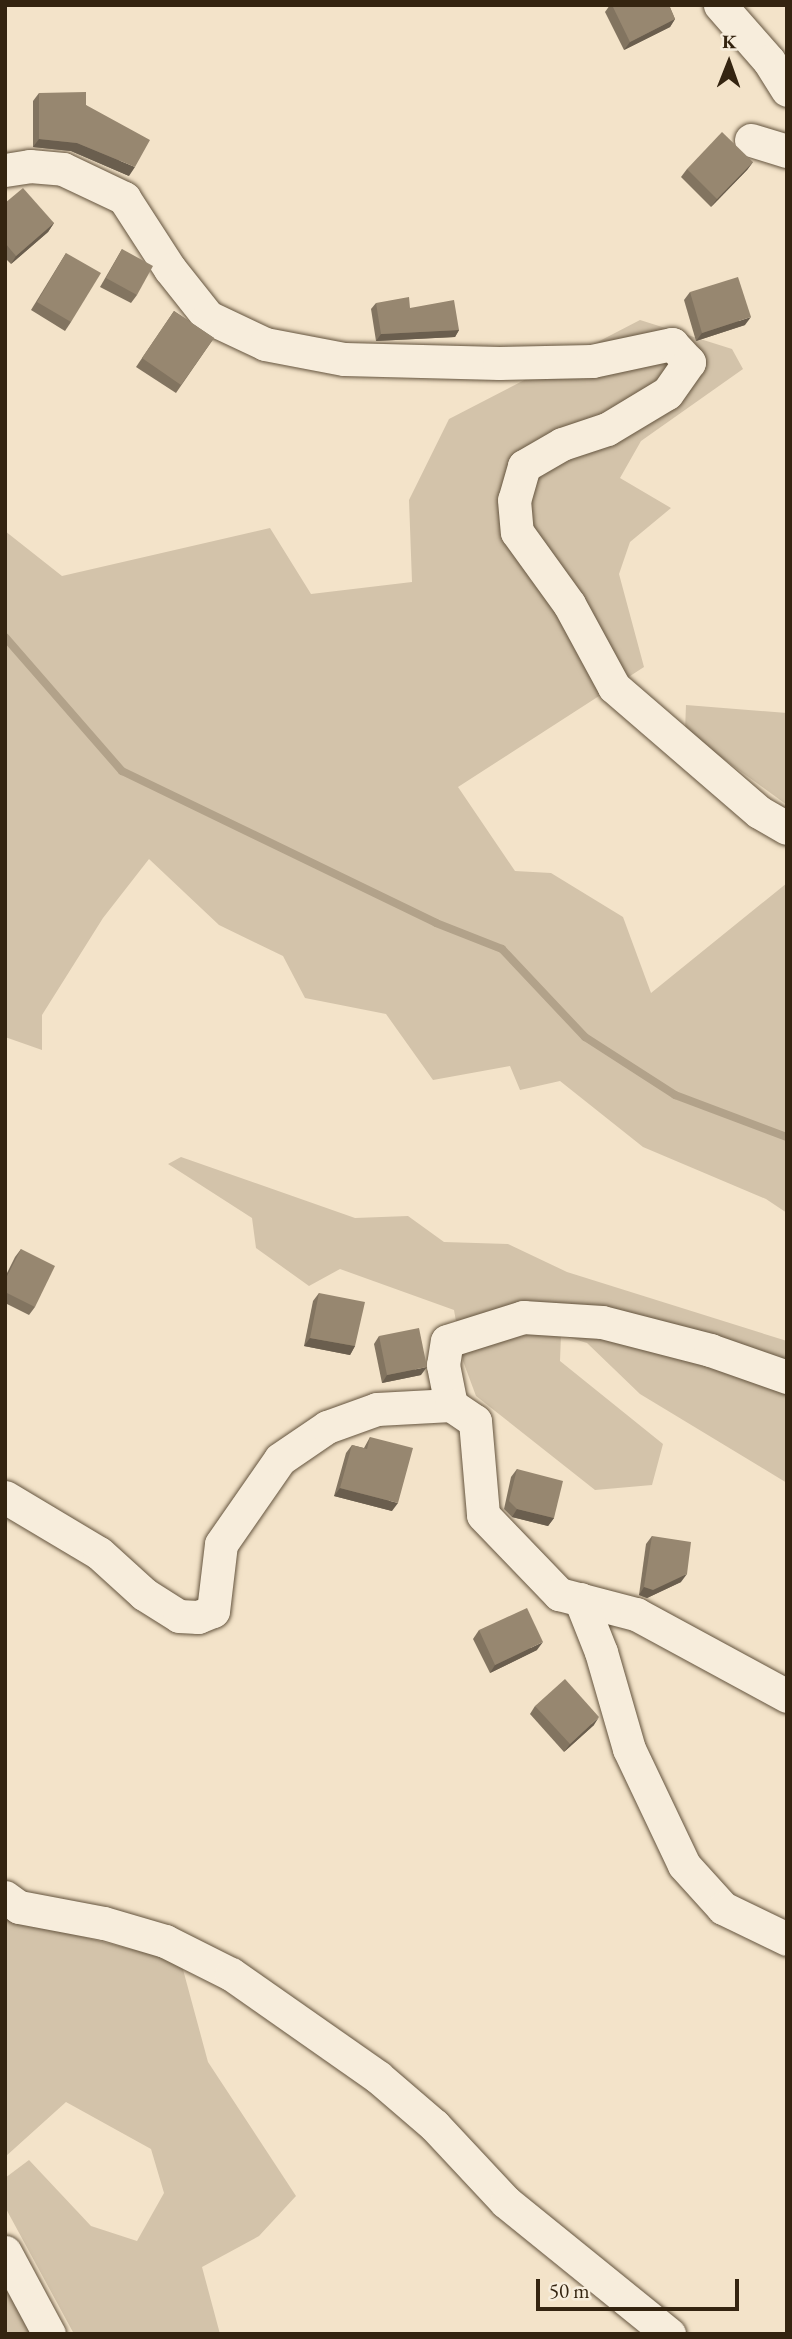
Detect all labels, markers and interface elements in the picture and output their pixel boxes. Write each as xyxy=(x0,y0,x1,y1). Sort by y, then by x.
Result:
north arrow xyxy=(694,28,764,98)
text: K xyxy=(722,29,737,54)
scale bar xyxy=(540,2266,743,2310)
text: 50 m xyxy=(549,2277,590,2304)

